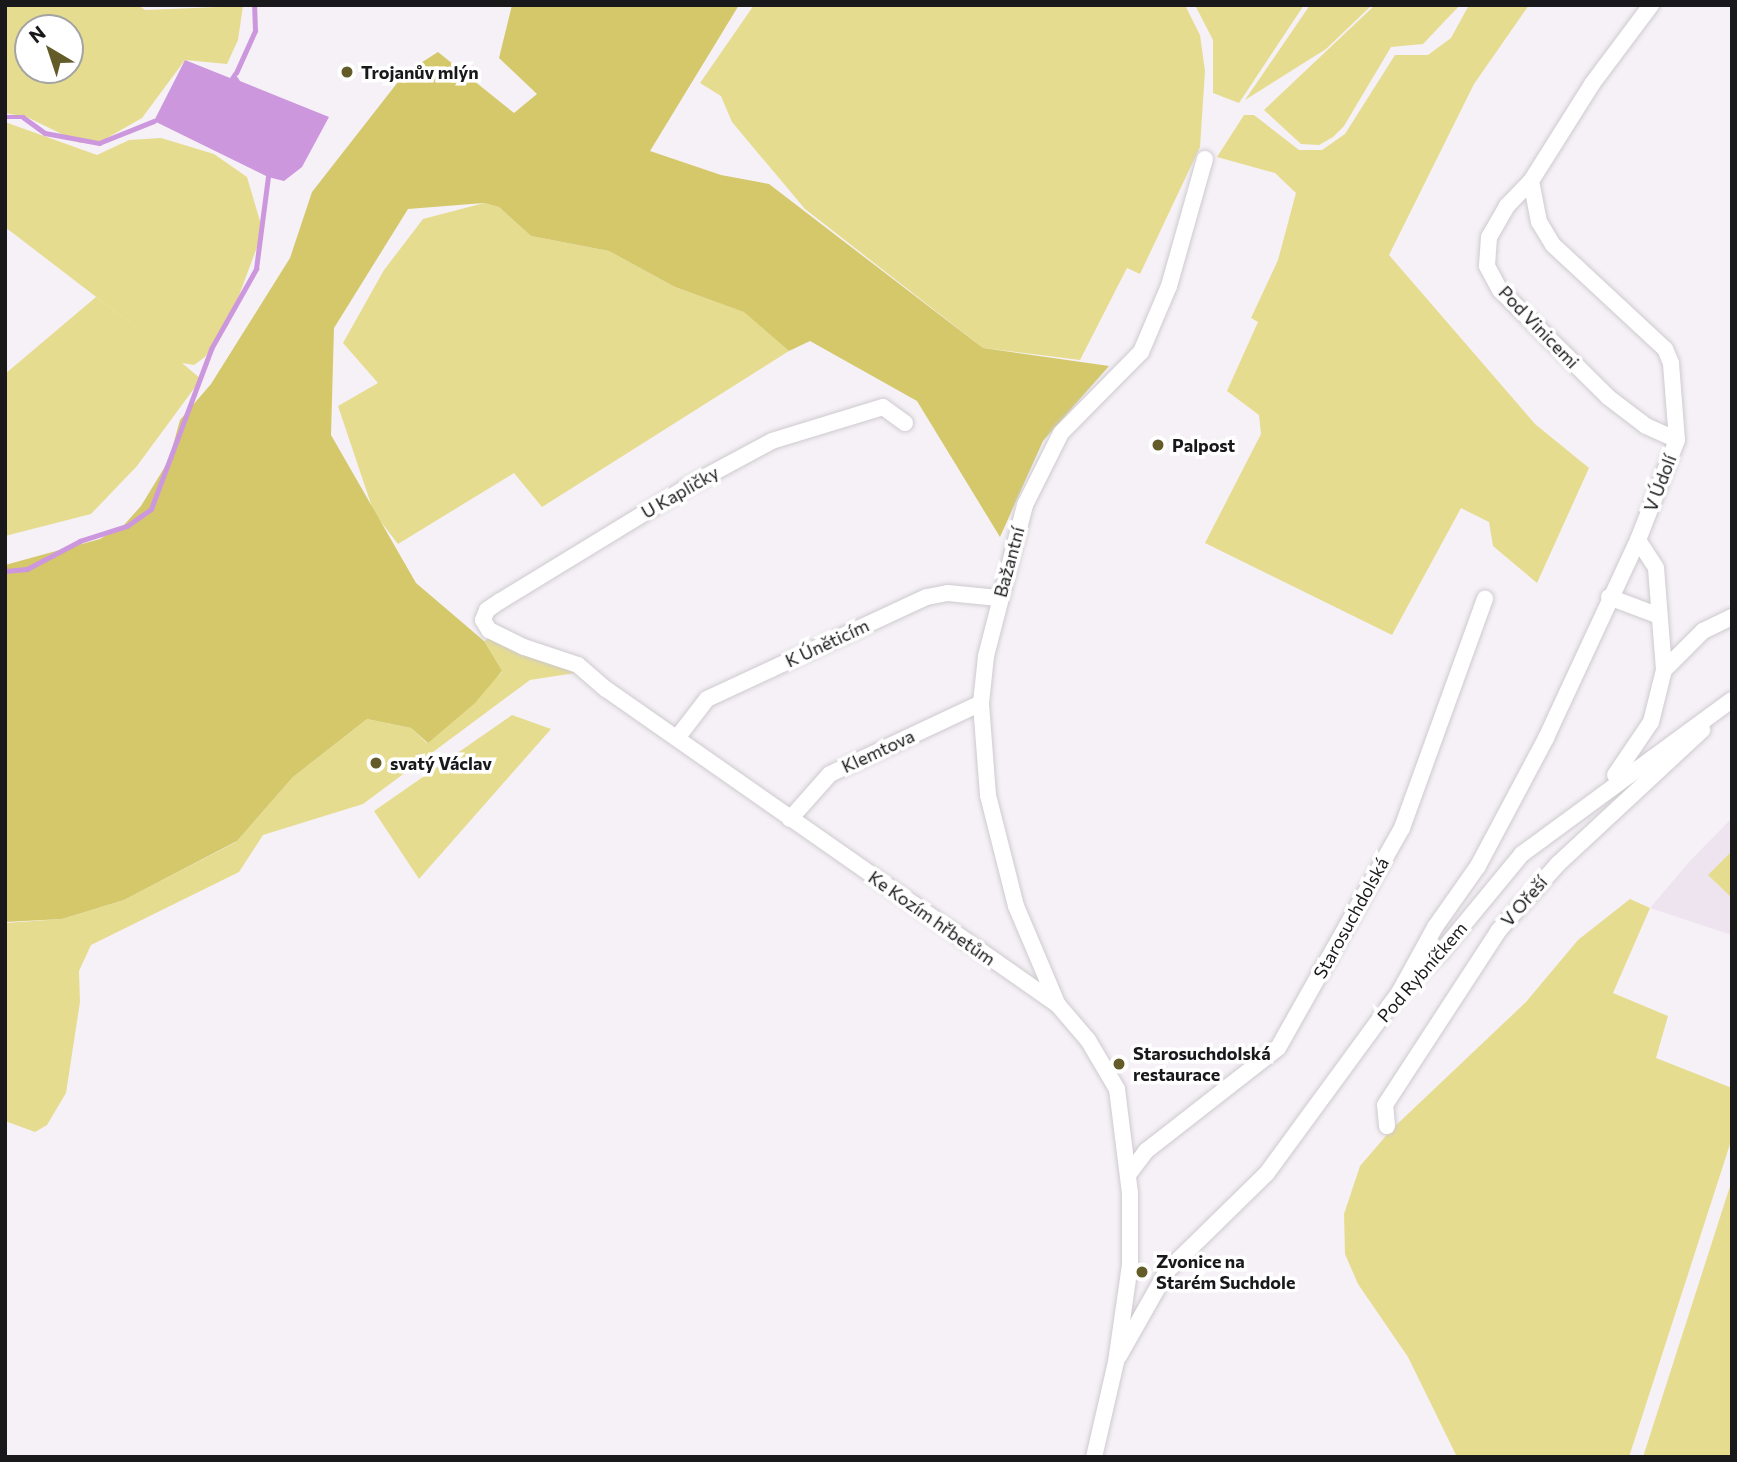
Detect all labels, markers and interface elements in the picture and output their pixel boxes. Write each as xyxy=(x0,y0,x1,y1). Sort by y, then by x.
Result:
north arrow xyxy=(14,14,84,84)
text: N xyxy=(24,20,50,47)
place label: Trojanův mlýn xyxy=(361,61,479,83)
marker: Trojanův mlýn xyxy=(339,64,355,80)
street label: Pod Vinicemi xyxy=(1494,281,1584,373)
place label: Palpost xyxy=(1172,434,1235,456)
marker: Palpost xyxy=(1150,437,1166,453)
street label: V Údolí xyxy=(1639,451,1681,515)
street label: U Kapličky xyxy=(637,461,723,523)
street label: Bažantní xyxy=(989,524,1029,600)
street label: K Úněticím xyxy=(782,614,872,672)
street label: Klemtova xyxy=(838,725,918,777)
place label: svatý Václav xyxy=(390,752,492,774)
marker: svatý Václav xyxy=(368,755,384,771)
street label: Starosuchdolská xyxy=(1309,854,1393,982)
street label: Ke Kozím hřbetům xyxy=(864,866,1000,970)
street label: V Ořeší xyxy=(1496,871,1552,931)
street label: Pod Rybníčkem xyxy=(1373,917,1471,1027)
place label: Starosuchdolská restaurace xyxy=(1133,1043,1271,1086)
marker: Starosuchdolská restaurace xyxy=(1111,1056,1127,1072)
place label: Zvonice na Starém Suchdole xyxy=(1156,1251,1295,1294)
marker: Zvonice na Starém Suchdole xyxy=(1134,1264,1150,1280)

